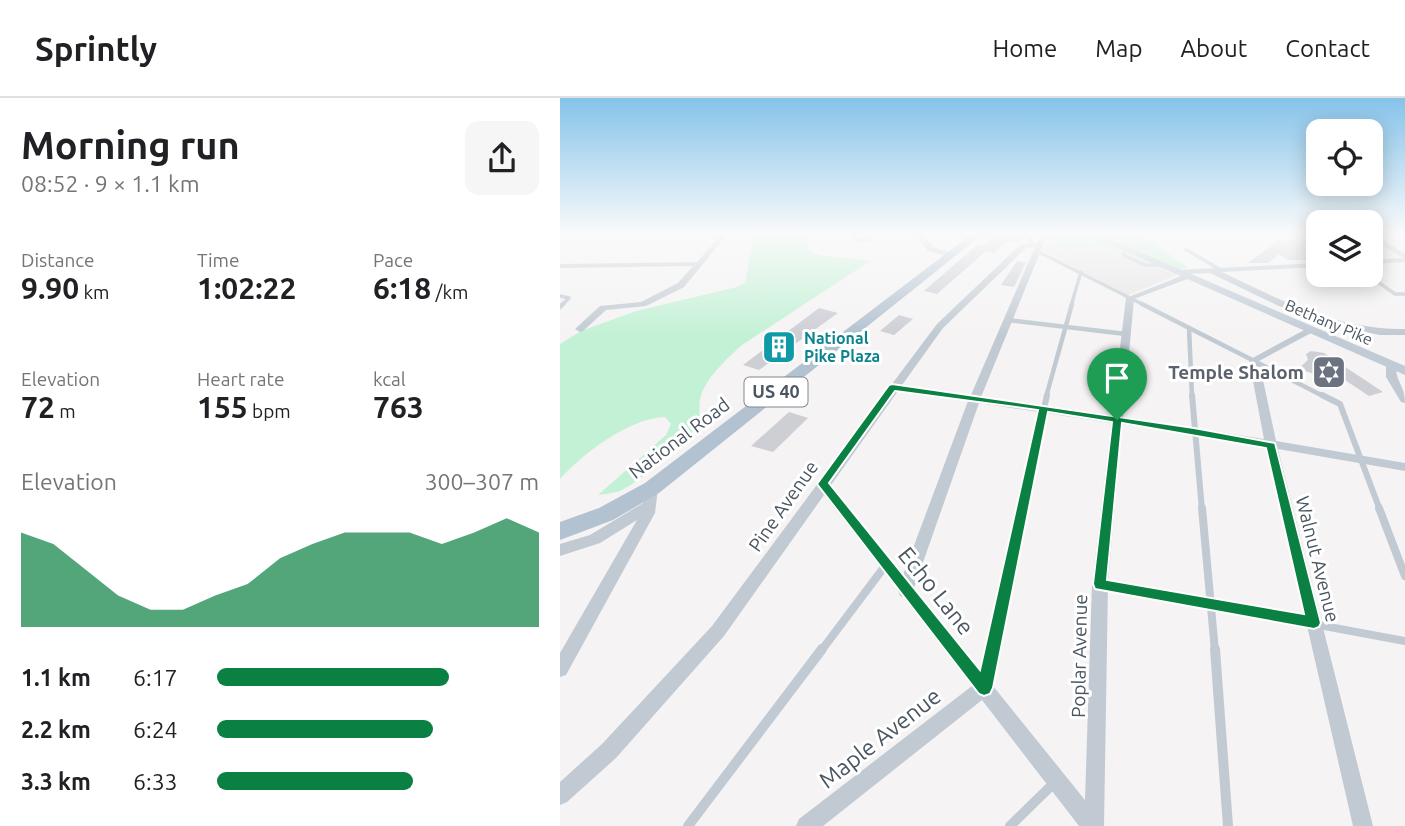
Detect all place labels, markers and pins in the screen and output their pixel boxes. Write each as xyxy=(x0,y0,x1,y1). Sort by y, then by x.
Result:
building icon: National Pike Plaza xyxy=(760,328,798,366)
place label: National Pike Plaza xyxy=(804,329,880,365)
pin xyxy=(1087,348,1147,420)
synagogue icon: Temple Shalom xyxy=(1310,353,1348,391)
place label: Temple Shalom xyxy=(1168,361,1304,383)

